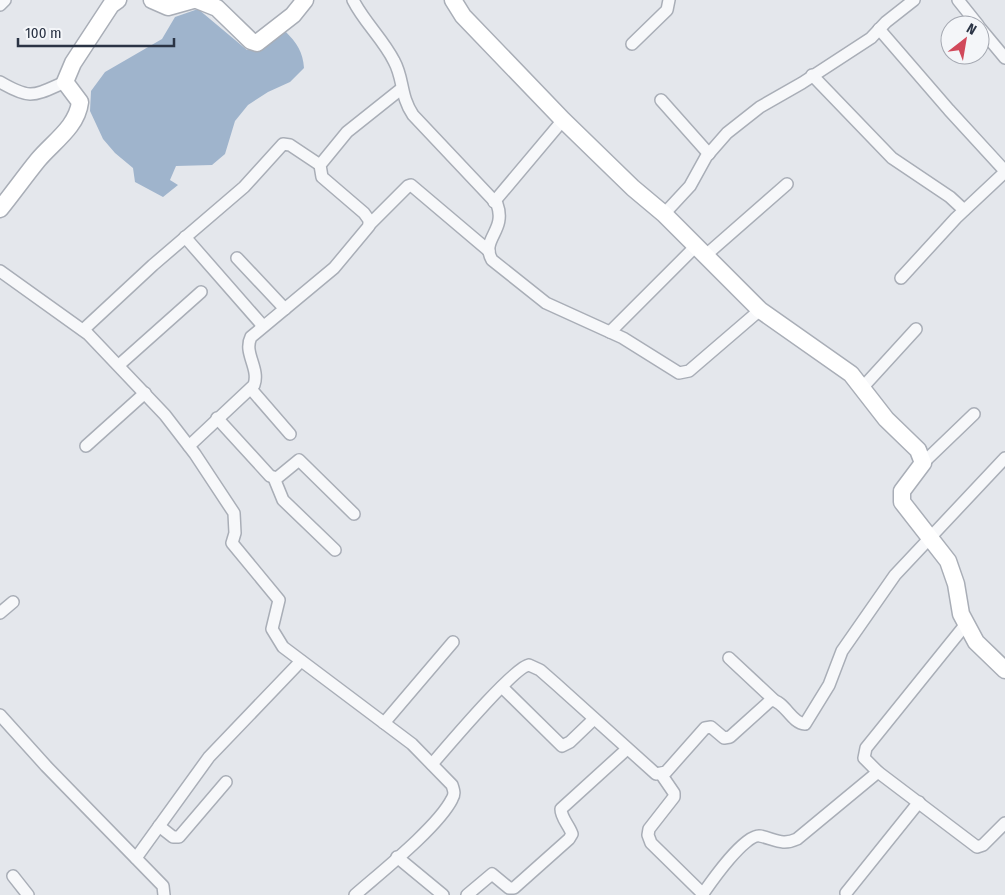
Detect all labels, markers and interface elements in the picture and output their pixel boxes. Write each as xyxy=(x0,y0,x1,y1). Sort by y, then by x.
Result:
scale bar xyxy=(18,15,174,47)
north arrow xyxy=(940,15,990,65)
text: N xyxy=(963,20,979,39)
text: 100 m xyxy=(25,24,62,42)

